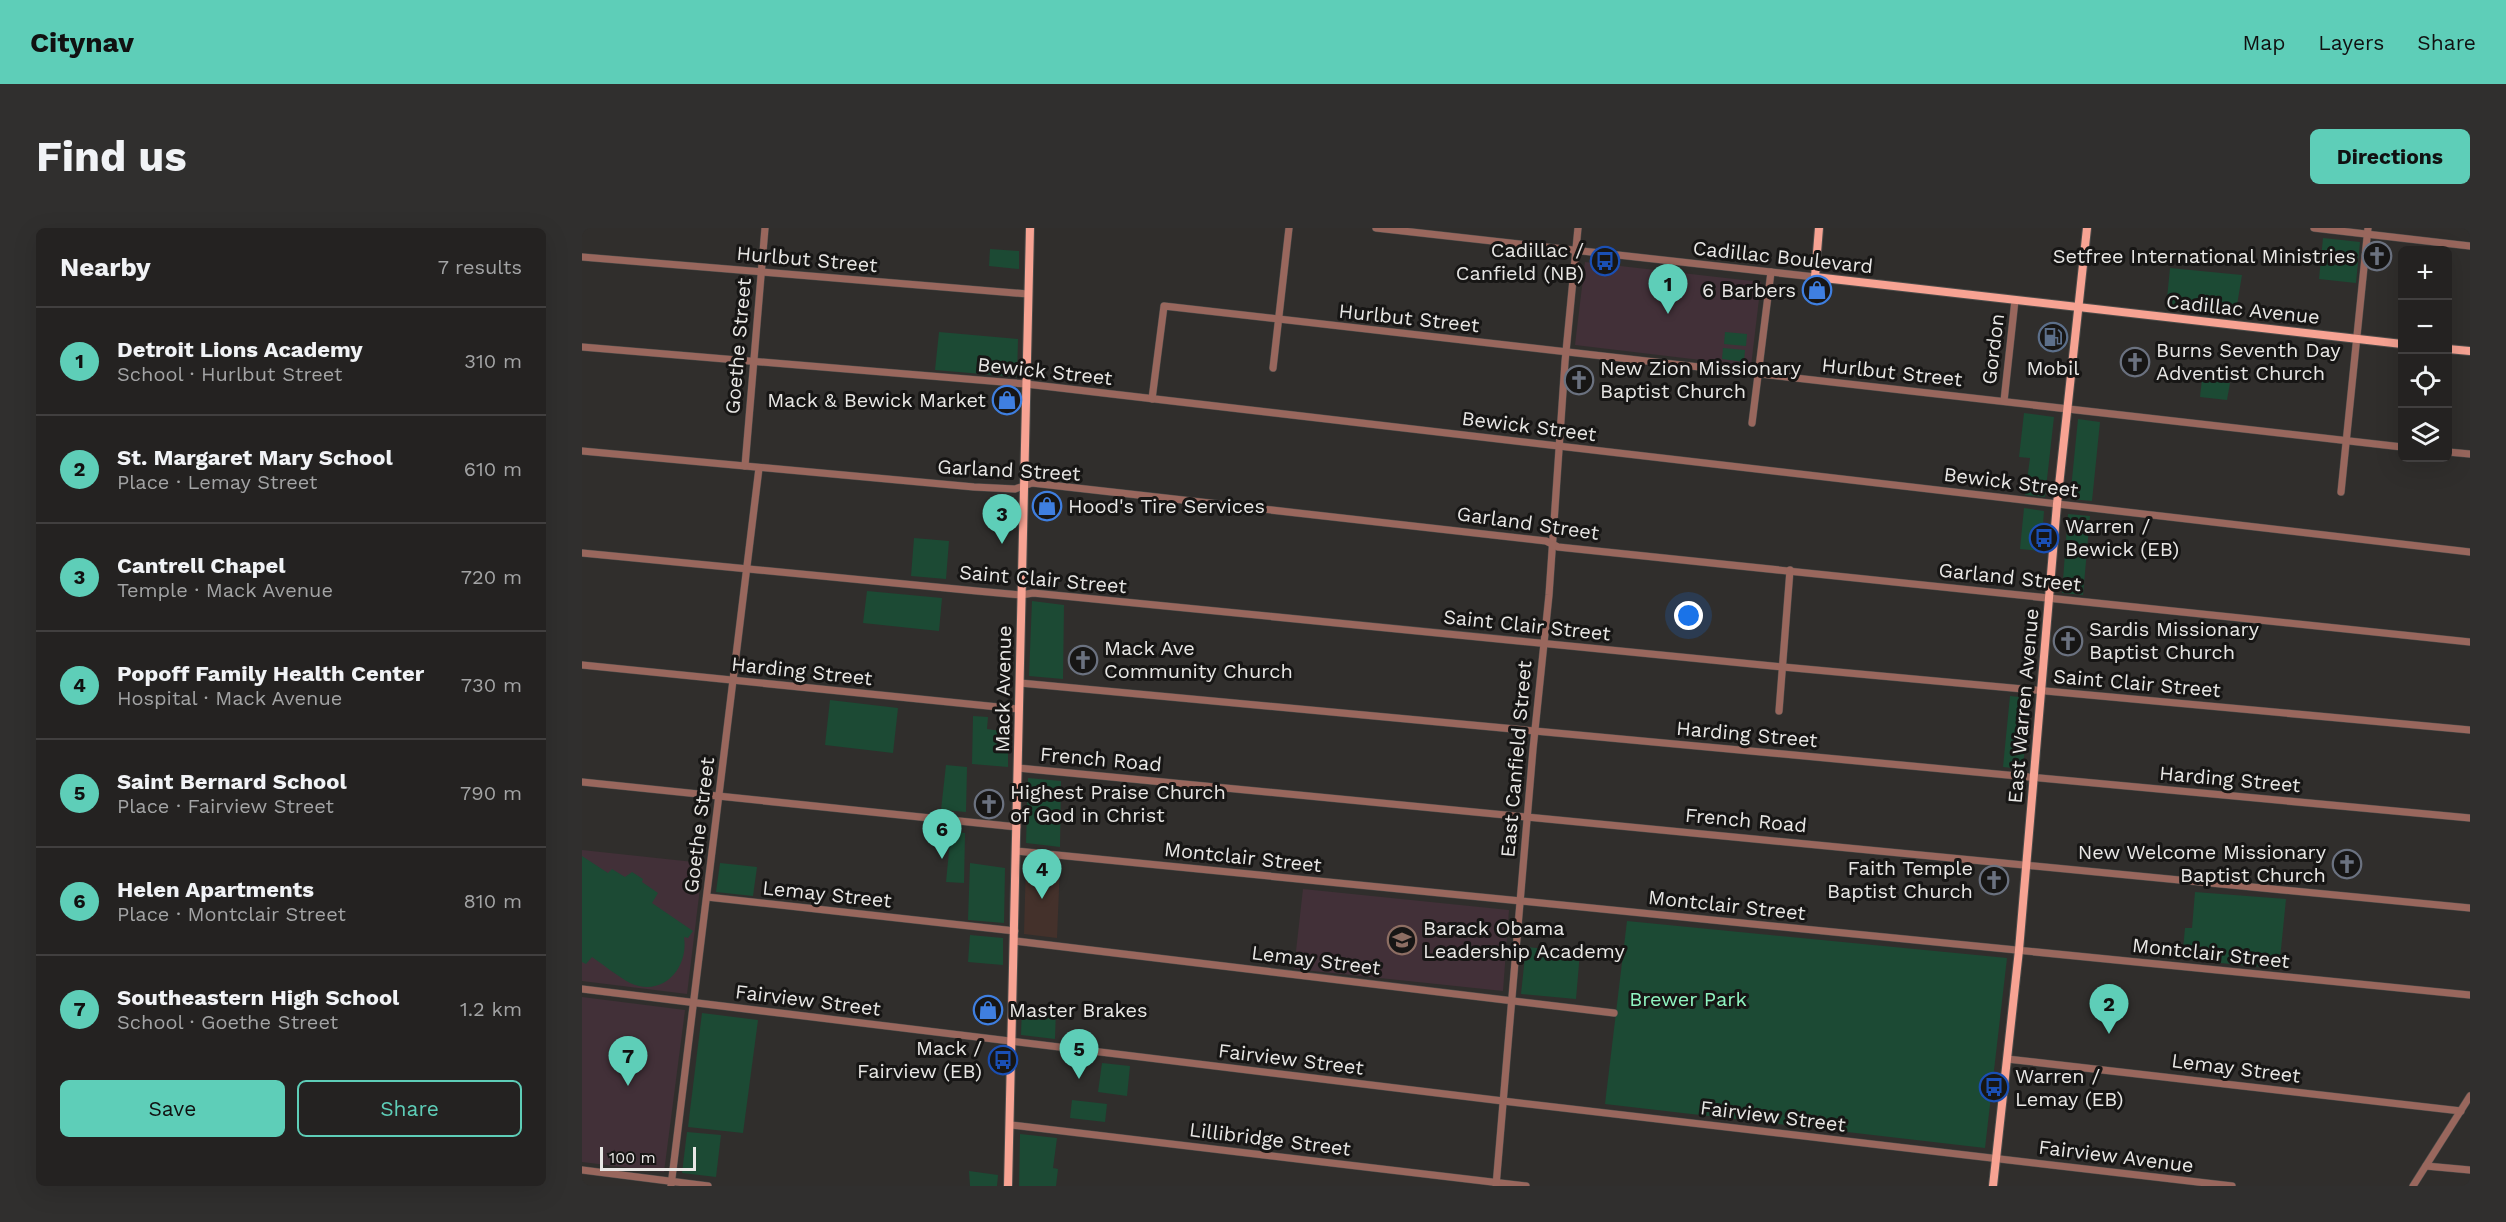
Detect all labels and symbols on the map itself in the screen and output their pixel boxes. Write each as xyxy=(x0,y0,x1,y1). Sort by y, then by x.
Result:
street label: Cadillac Boulevard xyxy=(1692,236,1874,278)
place label: Cadillac / Canfield (NB) xyxy=(1456,238,1584,285)
church icon: Setfree International Ministries xyxy=(2361,240,2393,272)
street label: Hurlbut Street xyxy=(736,241,879,277)
place label: Setfree International Ministries xyxy=(2053,244,2356,268)
bus stop icon: Cadillac / Canfield (NB) xyxy=(1589,245,1621,277)
pin: 1 xyxy=(1648,264,1688,314)
shop icon: 6 Barbers xyxy=(1801,274,1833,306)
street label: Goethe Street xyxy=(720,276,756,415)
place label: 6 Barbers xyxy=(1702,278,1796,302)
street label: Cadillac Avenue xyxy=(2165,289,2321,329)
street label: Hurlbut Street xyxy=(1337,299,1481,337)
street label: Gordon xyxy=(1977,312,2009,386)
fuel station icon: Mobil xyxy=(2037,321,2069,353)
place label: Burns Seventh Day Adventist Church xyxy=(2156,338,2341,385)
church icon: Burns Seventh Day Adventist Church xyxy=(2119,346,2151,378)
street label: Bewick Street xyxy=(976,352,1114,390)
street label: Hurlbut Street xyxy=(1820,353,1964,391)
place label: New Zion Missionary Baptist Church xyxy=(1600,356,1802,403)
place label: Mobil xyxy=(2027,356,2079,380)
church icon: New Zion Missionary Baptist Church xyxy=(1563,364,1595,396)
shop icon: Mack & Bewick Market xyxy=(991,384,1023,416)
place label: Mack & Bewick Market xyxy=(767,388,987,412)
street label: Bewick Street xyxy=(1460,406,1598,446)
street label: Garland Street xyxy=(937,454,1082,486)
street label: Bewick Street xyxy=(1942,462,2080,502)
shop icon: Hood's Tire Services xyxy=(1031,490,1063,522)
pin: 3 xyxy=(982,494,1022,544)
place label: Hood's Tire Services xyxy=(1068,494,1265,518)
street label: Garland Street xyxy=(1455,501,1601,545)
place label: Warren / Bewick (EB) xyxy=(2065,514,2179,561)
bus stop icon: Warren / Bewick (EB) xyxy=(2028,522,2060,554)
street label: Garland Street xyxy=(1937,558,2083,596)
street label: Saint Clair Street xyxy=(958,560,1128,598)
your location xyxy=(1674,601,1703,630)
street label: Saint Clair Street xyxy=(1442,604,1612,646)
street label: East Warren Avenue xyxy=(2003,607,2043,805)
place label: Sardis Missionary Baptist Church xyxy=(2089,617,2260,664)
street label: Mack Avenue xyxy=(990,625,1016,753)
church icon: Sardis Missionary Baptist Church xyxy=(2052,625,2084,657)
place label: Mack Ave Community Church xyxy=(1104,636,1293,683)
church icon: Mack Ave Community Church xyxy=(1067,644,1099,676)
street label: Harding Street xyxy=(730,652,874,690)
street label: East Canfield Street xyxy=(1495,659,1537,858)
street label: Saint Clair Street xyxy=(2052,664,2222,702)
street label: Harding Street xyxy=(1675,716,1819,752)
street label: French Road xyxy=(1039,742,1163,776)
street label: Goethe Street xyxy=(679,755,719,894)
street label: Harding Street xyxy=(2158,761,2302,797)
place label: Highest Praise Church of God in Christ xyxy=(1010,780,1226,827)
church icon: Highest Praise Church of God in Christ xyxy=(973,788,1005,820)
street label: French Road xyxy=(1684,803,1808,837)
pin: 6 xyxy=(922,810,962,859)
street label: Montclair Street xyxy=(1163,837,1324,877)
place label: New Welcome Missionary Baptist Church xyxy=(2078,840,2327,887)
church icon: New Welcome Missionary Baptist Church xyxy=(2331,848,2363,880)
pin: 4 xyxy=(1022,850,1062,899)
place label: Faith Temple Baptist Church xyxy=(1827,856,1973,903)
church icon: Faith Temple Baptist Church xyxy=(1978,864,2010,896)
street label: Lemay Street xyxy=(761,875,893,913)
street label: Montclair Street xyxy=(1647,885,1808,925)
place label: Barack Obama Leadership Academy xyxy=(1423,916,1626,963)
school or university icon: Barack Obama Leadership Academy xyxy=(1386,924,1418,956)
street label: Montclair Street xyxy=(2131,933,2292,973)
street label: Lemay Street xyxy=(1250,940,1383,980)
street label: Fairview Street xyxy=(734,979,883,1021)
pin: 2 xyxy=(2090,984,2128,1034)
park label: Brewer Park xyxy=(1629,987,1747,1011)
shop icon: Master Brakes xyxy=(972,994,1004,1026)
place label: Master Brakes xyxy=(1009,998,1148,1022)
pin: 5 xyxy=(1060,1030,1098,1079)
pin: 7 xyxy=(608,1036,648,1086)
place label: Mack / Fairview (EB) xyxy=(857,1036,982,1083)
street label: Fairview Street xyxy=(1217,1038,1366,1080)
bus stop icon: Mack / Fairview (EB) xyxy=(987,1044,1019,1076)
street label: Lemay Street xyxy=(2170,1048,2303,1088)
place label: Warren / Lemay (EB) xyxy=(2015,1064,2124,1111)
bus stop icon: Warren / Lemay (EB) xyxy=(1978,1071,2010,1103)
street label: Fairview Street xyxy=(1699,1095,1848,1137)
street label: Lillibridge Street xyxy=(1188,1117,1353,1161)
street label: Fairview Avenue xyxy=(2037,1135,2195,1177)
scale bar xyxy=(600,1144,696,1172)

